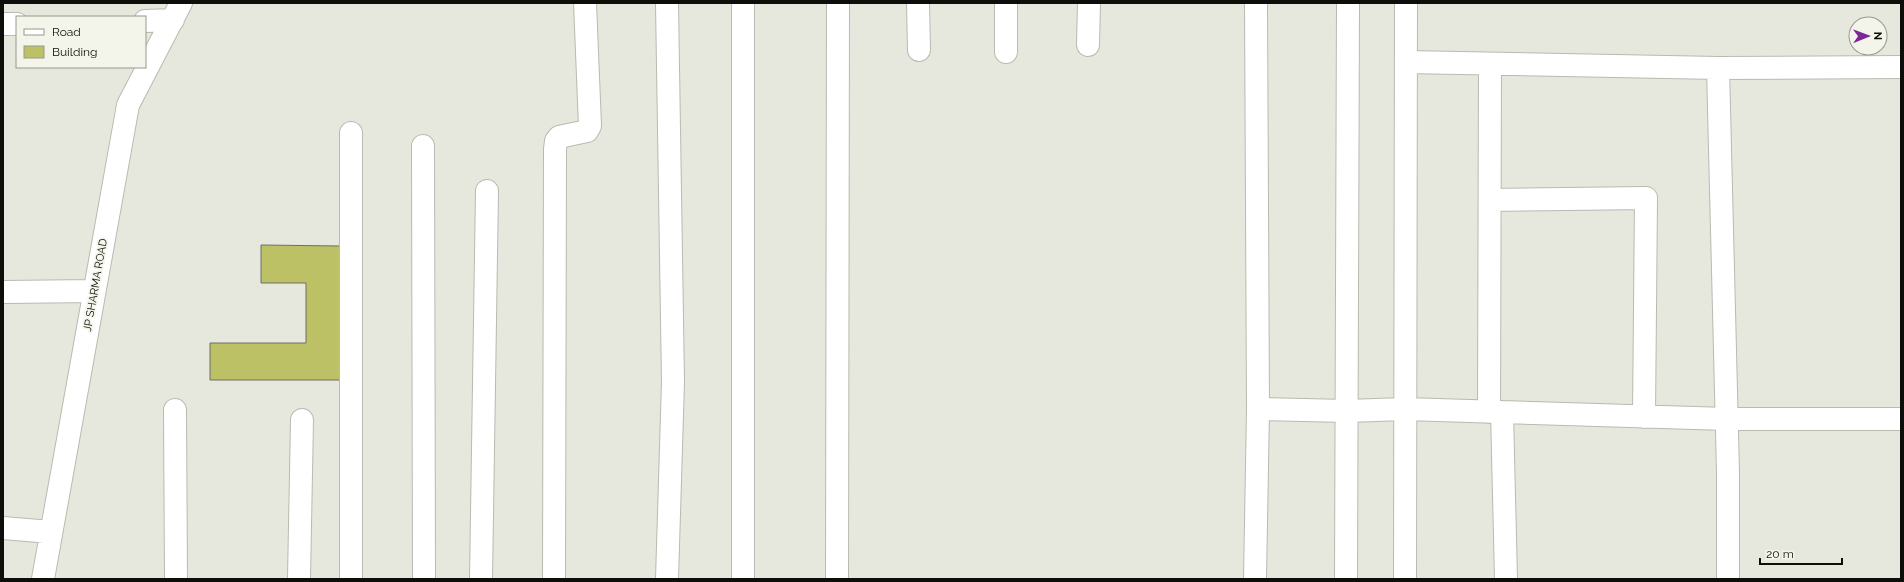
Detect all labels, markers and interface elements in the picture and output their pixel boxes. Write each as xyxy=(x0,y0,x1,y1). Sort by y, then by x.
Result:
legend xyxy=(16,16,146,68)
north arrow xyxy=(1848,16,1888,56)
text: Road xyxy=(52,25,81,39)
text: N xyxy=(1871,32,1884,40)
text: Building xyxy=(52,45,98,59)
street label: JP SHARMA ROAD xyxy=(81,238,110,333)
scale bar xyxy=(1760,540,1842,566)
text: 20 m xyxy=(1766,547,1794,561)

